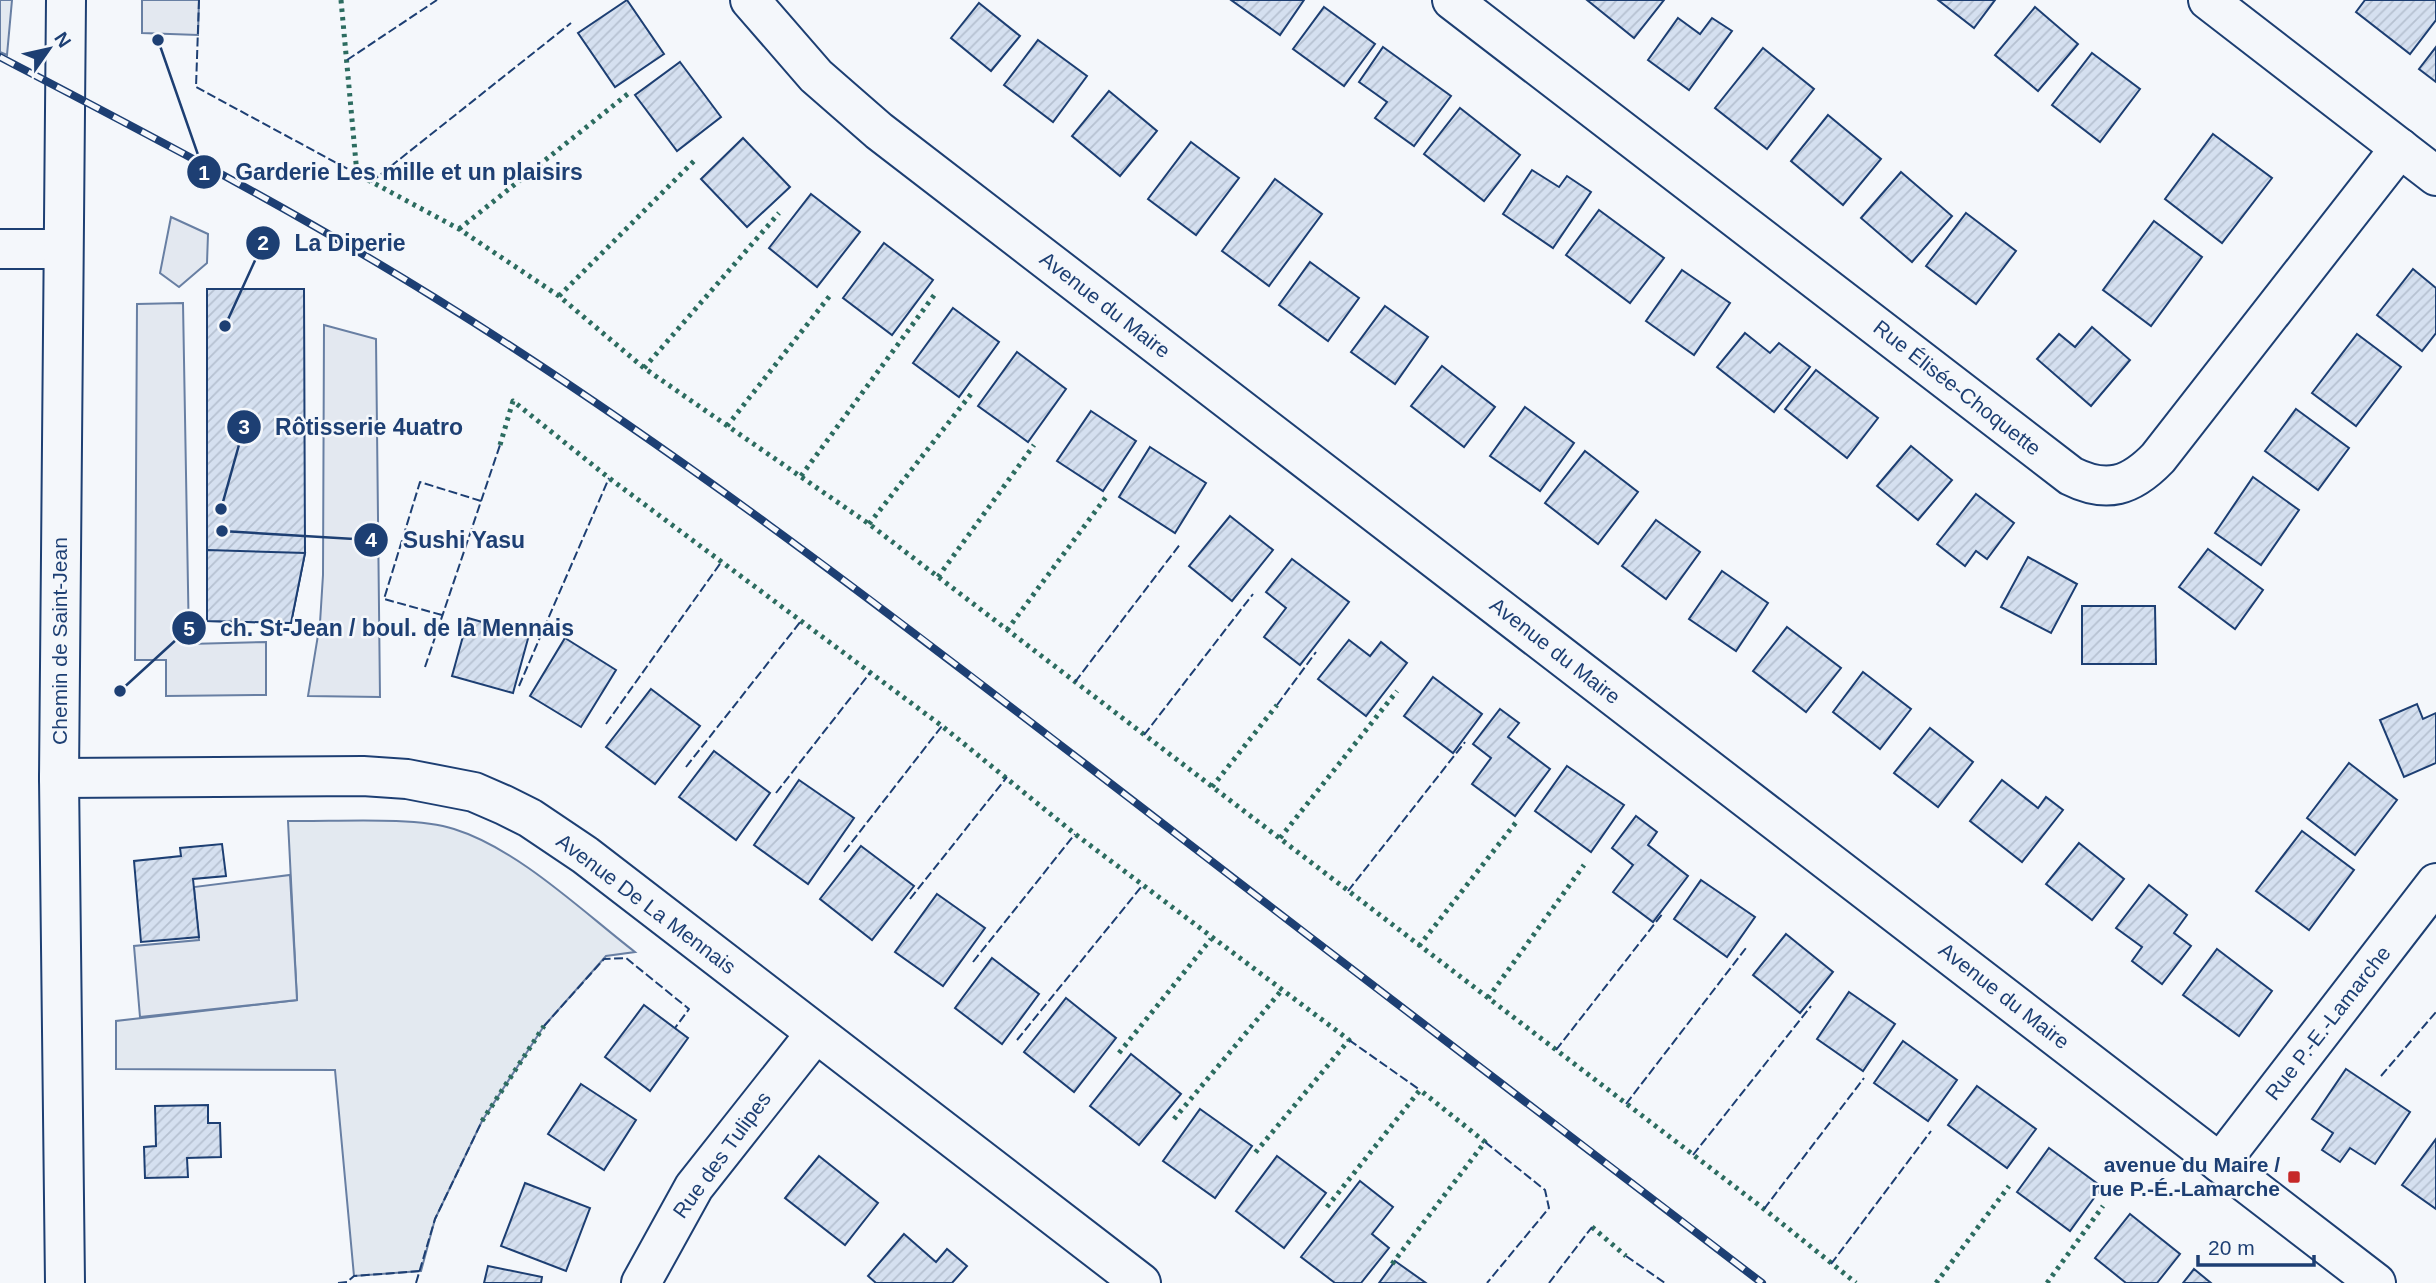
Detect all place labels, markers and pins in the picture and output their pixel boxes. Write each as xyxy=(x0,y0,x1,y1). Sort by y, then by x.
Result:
callout: Garderie Les mille et un plaisirs xyxy=(187,150,597,194)
callout: La Diperie xyxy=(245,221,419,265)
callout: Rôtisserie 4uatro xyxy=(226,405,477,449)
callout: Sushi Yasu xyxy=(354,518,539,562)
callout: ch. St-Jean / boul. de la Mennais xyxy=(171,606,588,650)
place label: avenue du Maire / rue P.-É.-Lamarche xyxy=(2091,1153,2280,1200)
marker: avenue du Maire / rue P.-É.-Lamarche xyxy=(2286,1169,2302,1185)

